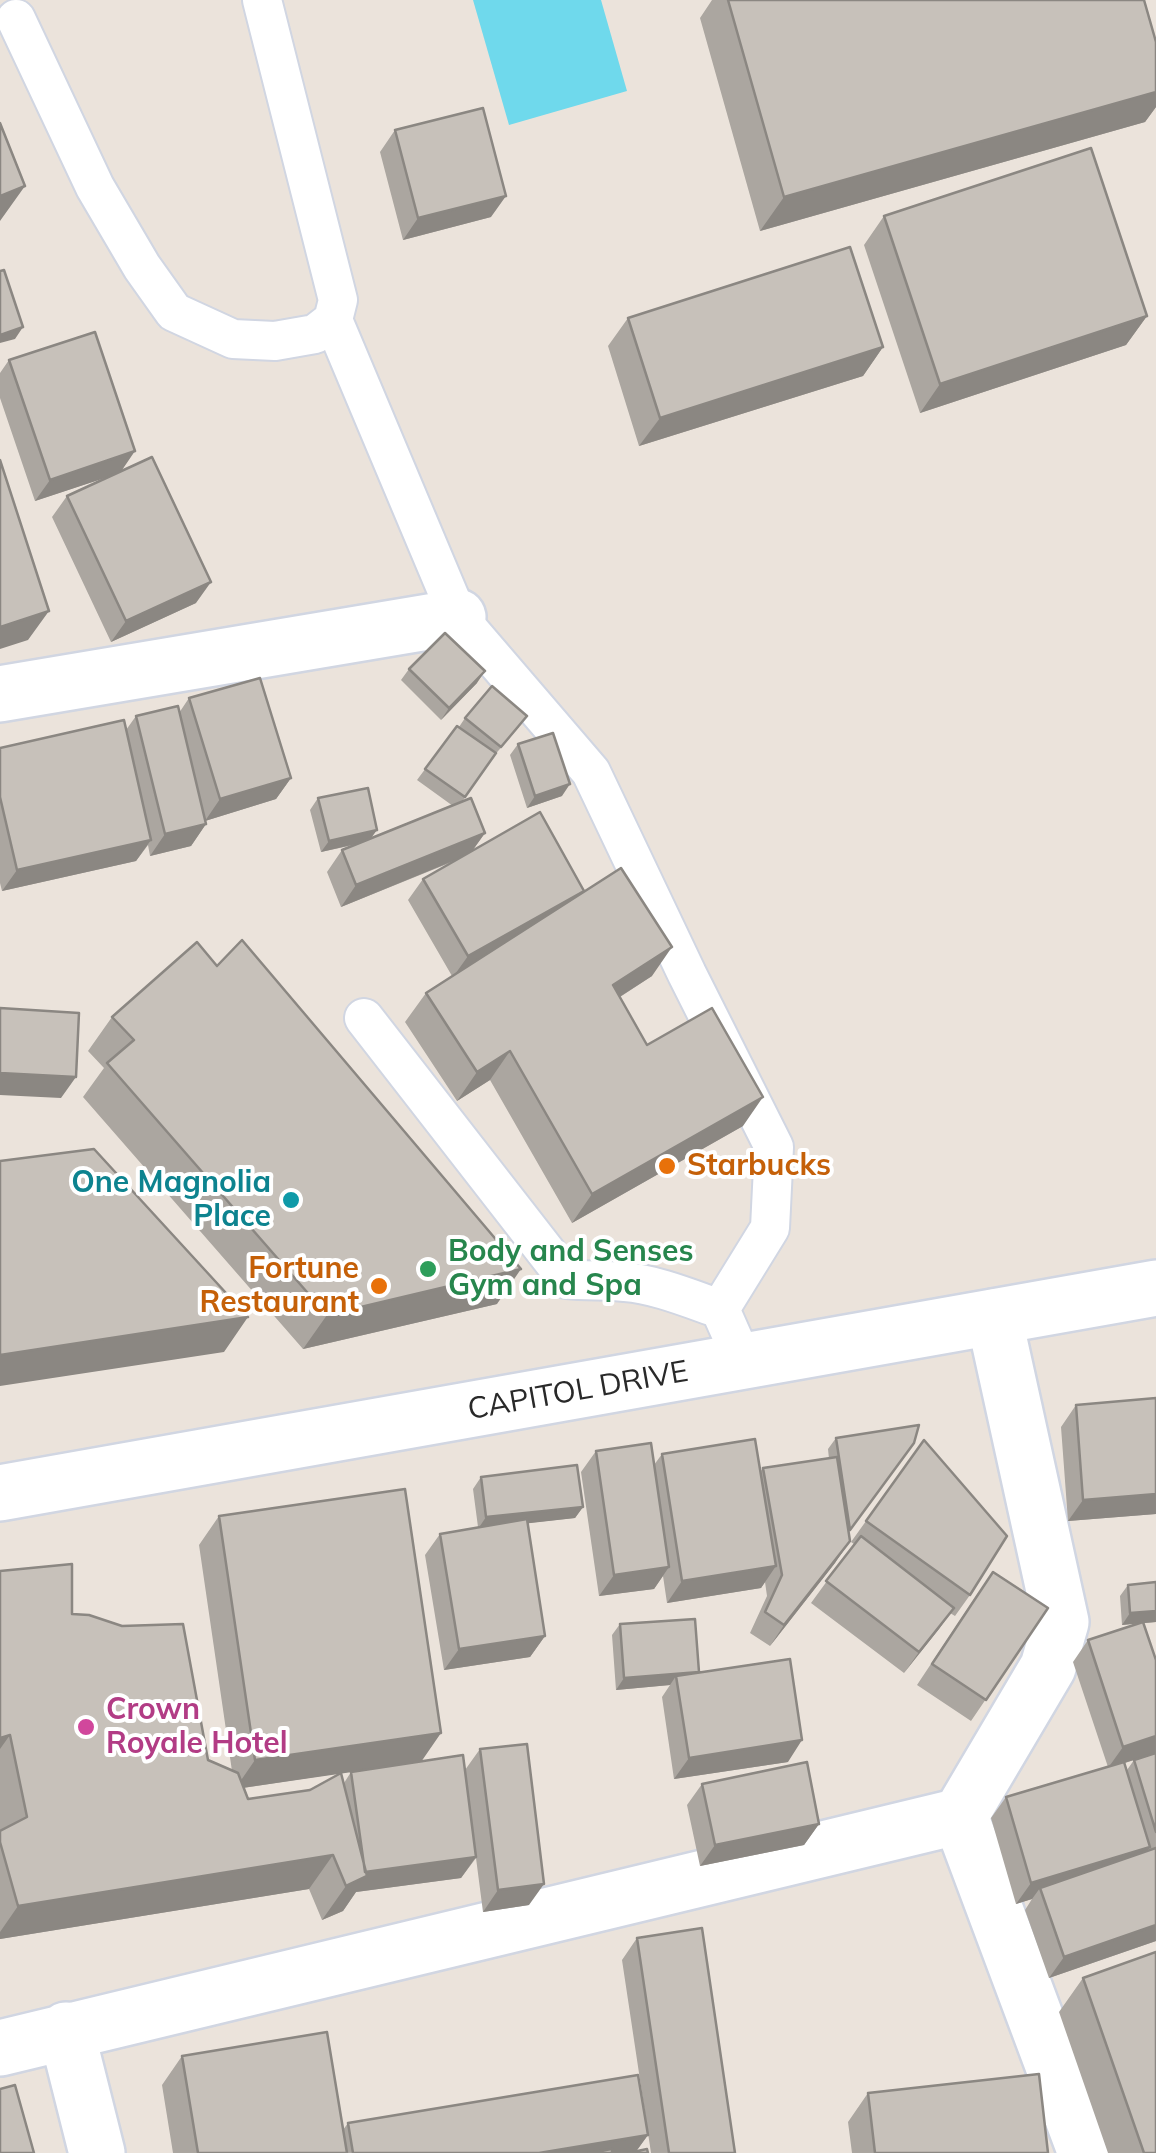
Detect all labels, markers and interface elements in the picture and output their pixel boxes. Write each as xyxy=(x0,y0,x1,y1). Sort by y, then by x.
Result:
place label: Starbucks xyxy=(687,1148,831,1184)
marker: Starbucks xyxy=(656,1155,678,1177)
place label: One Magnolia Place xyxy=(71,1165,271,1236)
marker: One Magnolia Place xyxy=(280,1189,302,1211)
place label: Body and Senses Gym and Spa xyxy=(448,1234,693,1304)
place label: Fortune Restaurant xyxy=(199,1251,359,1322)
marker: Body and Senses Gym and Spa xyxy=(417,1258,439,1280)
marker: Fortune Restaurant xyxy=(368,1275,390,1297)
street label: CAPITOL DRIVE xyxy=(465,1354,691,1428)
place label: Crown Royale Hotel xyxy=(106,1692,288,1762)
marker: Crown Royale Hotel xyxy=(75,1716,97,1738)

